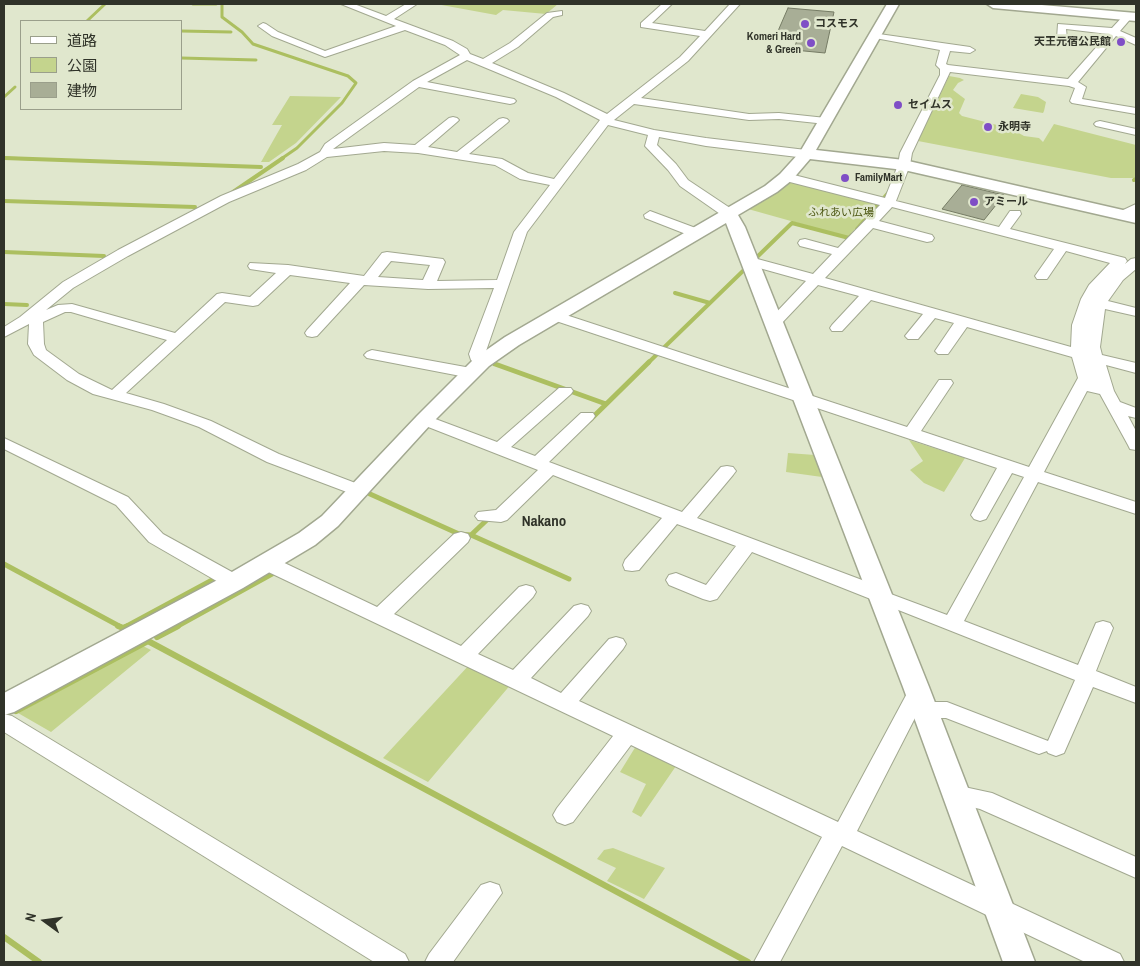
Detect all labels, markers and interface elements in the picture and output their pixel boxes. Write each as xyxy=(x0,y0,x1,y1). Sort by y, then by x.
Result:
place label: コスモス xyxy=(815,17,859,31)
marker: コスモス xyxy=(799,18,811,30)
legend xyxy=(20,20,182,110)
text: 道路 xyxy=(67,30,97,51)
place label: Komeri Hard & Green xyxy=(747,30,801,56)
place label: 天王元宿公民館 xyxy=(1034,35,1111,49)
marker: 天王元宿公民館 xyxy=(1115,36,1127,48)
marker: Komeri Hard & Green xyxy=(805,37,817,49)
text: 公園 xyxy=(67,55,97,76)
text: 建物 xyxy=(67,80,97,101)
place label: セイムス xyxy=(908,98,952,112)
marker: セイムス xyxy=(892,99,904,111)
place label: 永明寺 xyxy=(998,120,1031,134)
marker: 永明寺 xyxy=(982,121,994,133)
place label: FamilyMart xyxy=(855,171,902,185)
marker: FamilyMart xyxy=(839,172,851,184)
place label: アミール xyxy=(984,195,1028,209)
marker: アミール xyxy=(968,196,980,208)
park label: ふれあい広場 xyxy=(808,206,874,220)
district label: Nakano xyxy=(522,513,566,531)
north arrow xyxy=(20,896,70,946)
text: N xyxy=(21,911,40,924)

